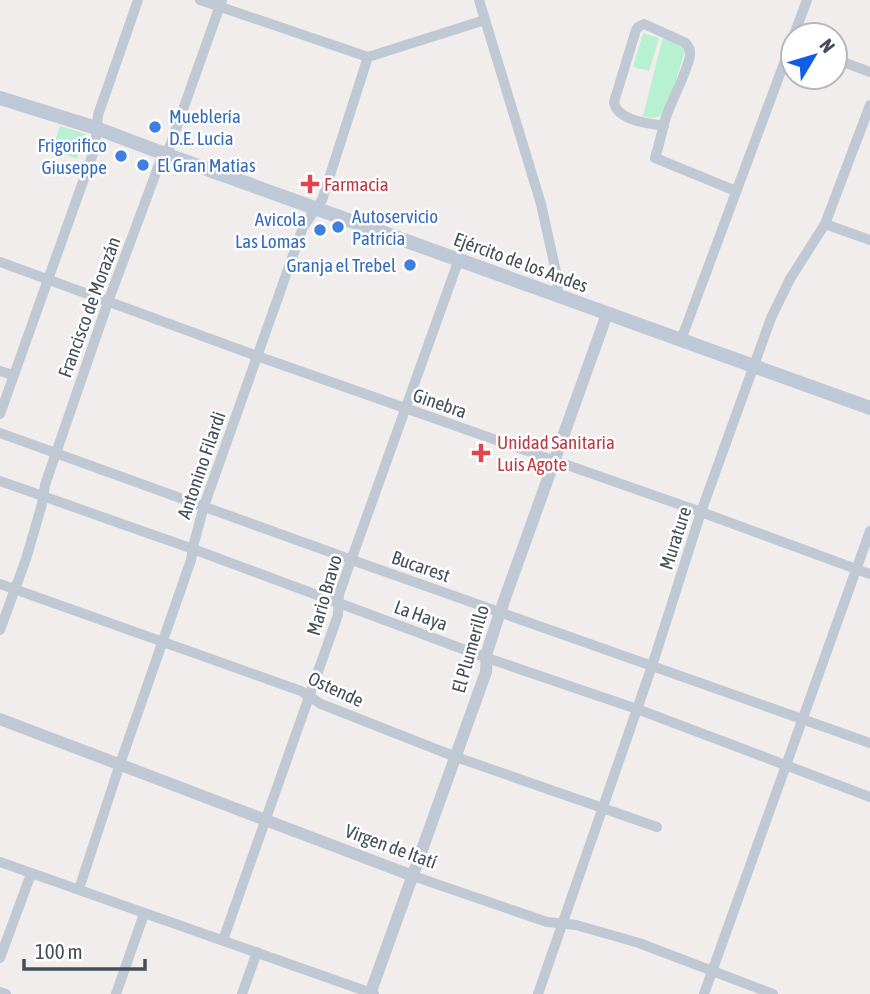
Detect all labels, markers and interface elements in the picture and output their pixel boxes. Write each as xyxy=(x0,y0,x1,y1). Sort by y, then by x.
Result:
north arrow xyxy=(779,21,849,91)
text: N xyxy=(815,34,840,57)
place label: Mueblería D.E. Lucia xyxy=(169,105,241,149)
marker: Mueblería D.E. Lucia xyxy=(147,119,163,135)
place label: Frigorifico Giuseppe xyxy=(37,134,107,178)
marker: Frigorifico Giuseppe xyxy=(113,148,129,164)
place label: El Gran Matias xyxy=(157,154,256,176)
marker: El Gran Matias xyxy=(135,157,151,173)
place label: Farmacia xyxy=(324,173,388,195)
marker: Farmacia xyxy=(302,176,318,192)
place label: Autoservicio Patricia xyxy=(352,205,438,249)
place label: Avicola Las Lomas xyxy=(235,208,306,252)
marker: Autoservicio Patricia xyxy=(330,219,346,235)
marker: Avicola Las Lomas xyxy=(312,222,328,238)
street label: Ejército de los Andes xyxy=(451,228,591,297)
street label: Francisco de Morazán xyxy=(53,234,125,380)
place label: Granja el Trebel xyxy=(286,254,396,276)
marker: Granja el Trebel xyxy=(402,257,418,273)
street label: Ginebra xyxy=(410,384,470,422)
street label: Antonino Filardi xyxy=(172,408,230,522)
place label: Unidad Sanitaria Luis Agote xyxy=(497,431,615,475)
marker: Unidad Sanitaria Luis Agote xyxy=(471,443,491,463)
street label: Murature xyxy=(655,504,695,572)
street label: Bucarest xyxy=(389,546,453,586)
street label: Mario Bravo xyxy=(302,552,346,638)
street label: La Haya xyxy=(391,595,451,635)
street label: El Plumerillo xyxy=(447,602,493,695)
street label: Ostende xyxy=(305,667,367,711)
street label: Virgen de Itatí xyxy=(342,819,440,873)
scale bar xyxy=(24,928,145,972)
text: 100 m xyxy=(35,939,83,963)

